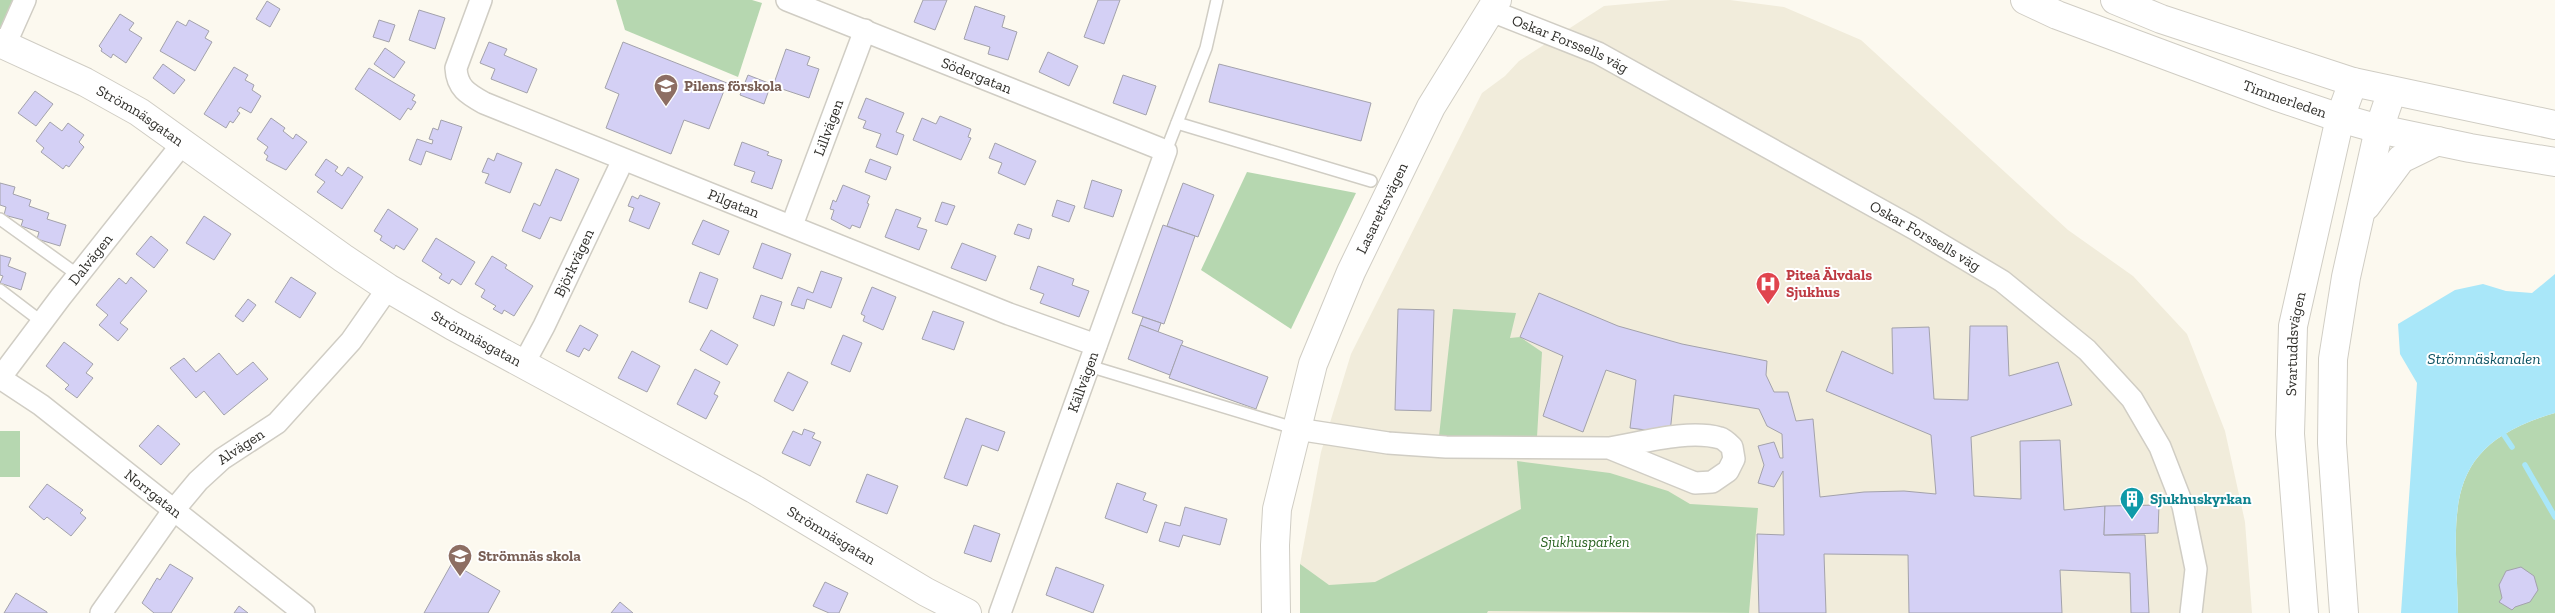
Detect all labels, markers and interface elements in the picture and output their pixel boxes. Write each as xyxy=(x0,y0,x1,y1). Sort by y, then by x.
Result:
street label: Oskar Forssells väg xyxy=(1509,11,1632,77)
street label: Södergatan xyxy=(939,53,1015,98)
school or university icon: Pilens förskola xyxy=(653,73,679,107)
street label: Timmerleden xyxy=(2240,76,2329,122)
place label: Pilens förskola xyxy=(684,77,782,95)
street label: Strömnäsgatan xyxy=(93,81,187,150)
street label: Lillvägen xyxy=(810,96,847,158)
street label: Lasarettsvägen xyxy=(1352,159,1412,257)
street label: Pilgatan xyxy=(705,185,762,222)
street label: Oskar Forssells väg xyxy=(1867,197,1984,275)
street label: Björkvägen xyxy=(550,226,598,300)
street label: Dalvägen xyxy=(65,230,117,289)
place label: Piteå Älvdals Sjukhus xyxy=(1786,266,1872,301)
hospital icon: Piteå Älvdals Sjukhus xyxy=(1755,271,1781,305)
street label: Svartuddsvägen xyxy=(2282,290,2310,396)
street label: Strömnäsgatan xyxy=(428,306,525,370)
street label: Källvägen xyxy=(1064,349,1102,415)
water label: Strömnäskanalen xyxy=(2427,349,2541,368)
street label: Alvägen xyxy=(214,425,268,469)
street label: Norrgatan xyxy=(121,465,186,522)
building icon: Sjukhuskyrkan xyxy=(2119,486,2145,520)
place label: Sjukhuskyrkan xyxy=(2150,490,2251,508)
street label: Strömnäsgatan xyxy=(784,502,879,569)
park label: Sjukhusparken xyxy=(1540,533,1630,551)
school or university icon: Strömnäs skola xyxy=(447,543,473,577)
place label: Strömnäs skola xyxy=(478,547,581,565)

